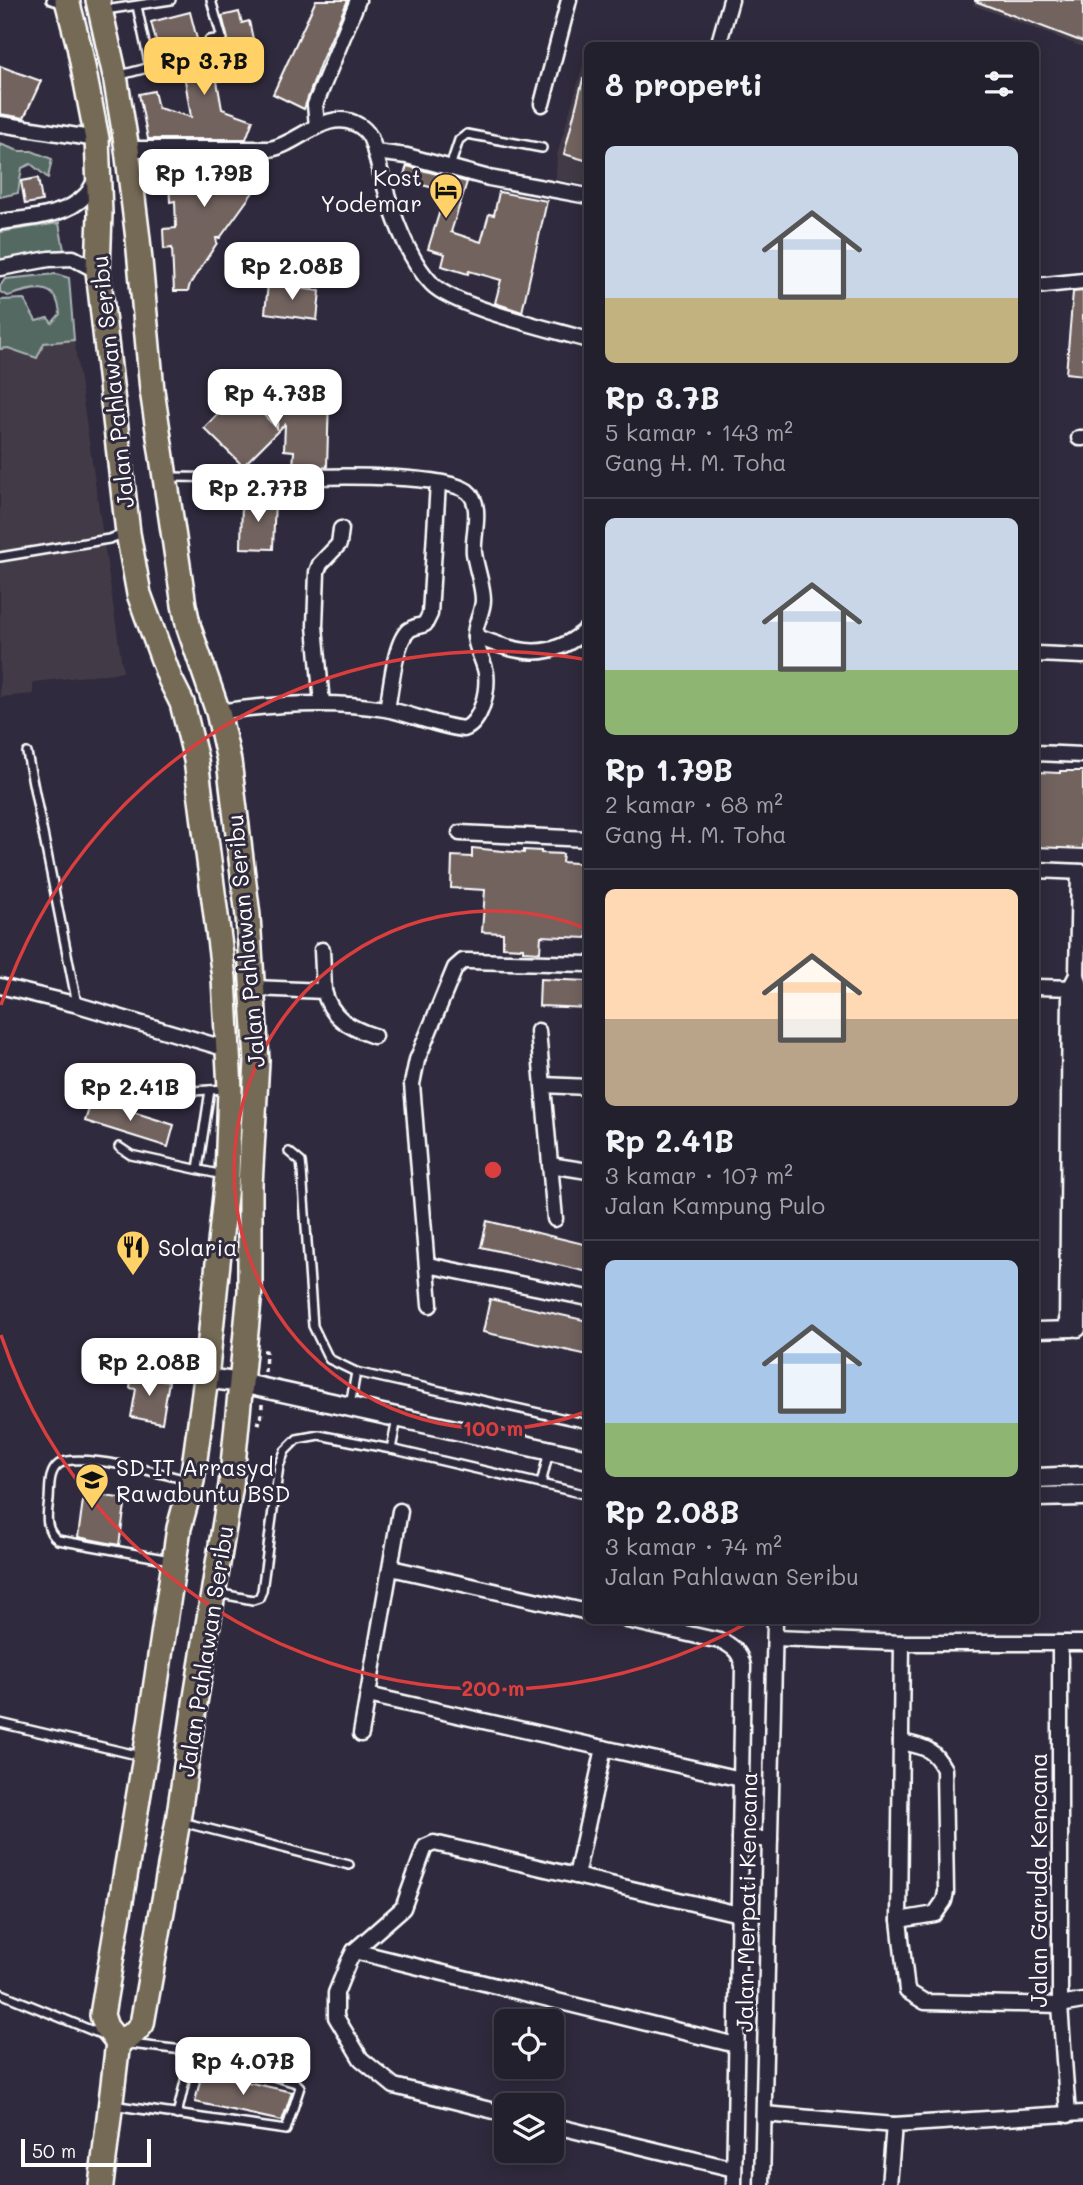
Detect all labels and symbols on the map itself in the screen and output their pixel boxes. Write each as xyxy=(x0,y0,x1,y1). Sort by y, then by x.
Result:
pin: Rp 3.7B xyxy=(139,38,269,97)
pin: Rp 1.79B xyxy=(132,150,276,209)
place label: Kost Yodemar xyxy=(320,162,422,218)
hotel icon: Kost Yodemar xyxy=(427,171,465,220)
pin: Rp 2.08B xyxy=(220,243,364,302)
street label: Jalan Pahlawan Seribu xyxy=(84,254,140,510)
pin: Rp 4.73B xyxy=(203,370,347,429)
pin: Rp 2.77B xyxy=(186,464,330,524)
street label: Jalan Pahlawan Seribu xyxy=(219,813,271,1069)
pin: Rp 2.41B xyxy=(58,1064,202,1123)
centre of rings xyxy=(481,1158,505,1182)
restaurant icon: Solaria xyxy=(114,1228,152,1277)
place label: Solaria xyxy=(158,1232,238,1262)
pin: Rp 2.08B xyxy=(77,1338,221,1398)
text: 100 m xyxy=(463,1414,523,1441)
place label: SD IT Arrasyd Rawabuntu BSD xyxy=(116,1452,290,1508)
school or university icon: SD IT Arrasyd Rawabuntu BSD xyxy=(73,1461,111,1510)
street label: Jalan Pahlawan Seribu xyxy=(170,1523,240,1779)
text: 200 m xyxy=(462,1674,524,1701)
street label: Jalan Garuda Kencana xyxy=(1023,1753,1053,2007)
street label: Jalan Merpati Kencana xyxy=(729,1772,763,2032)
pin: Rp 4.07B xyxy=(171,2038,315,2097)
scale bar xyxy=(21,2136,150,2168)

